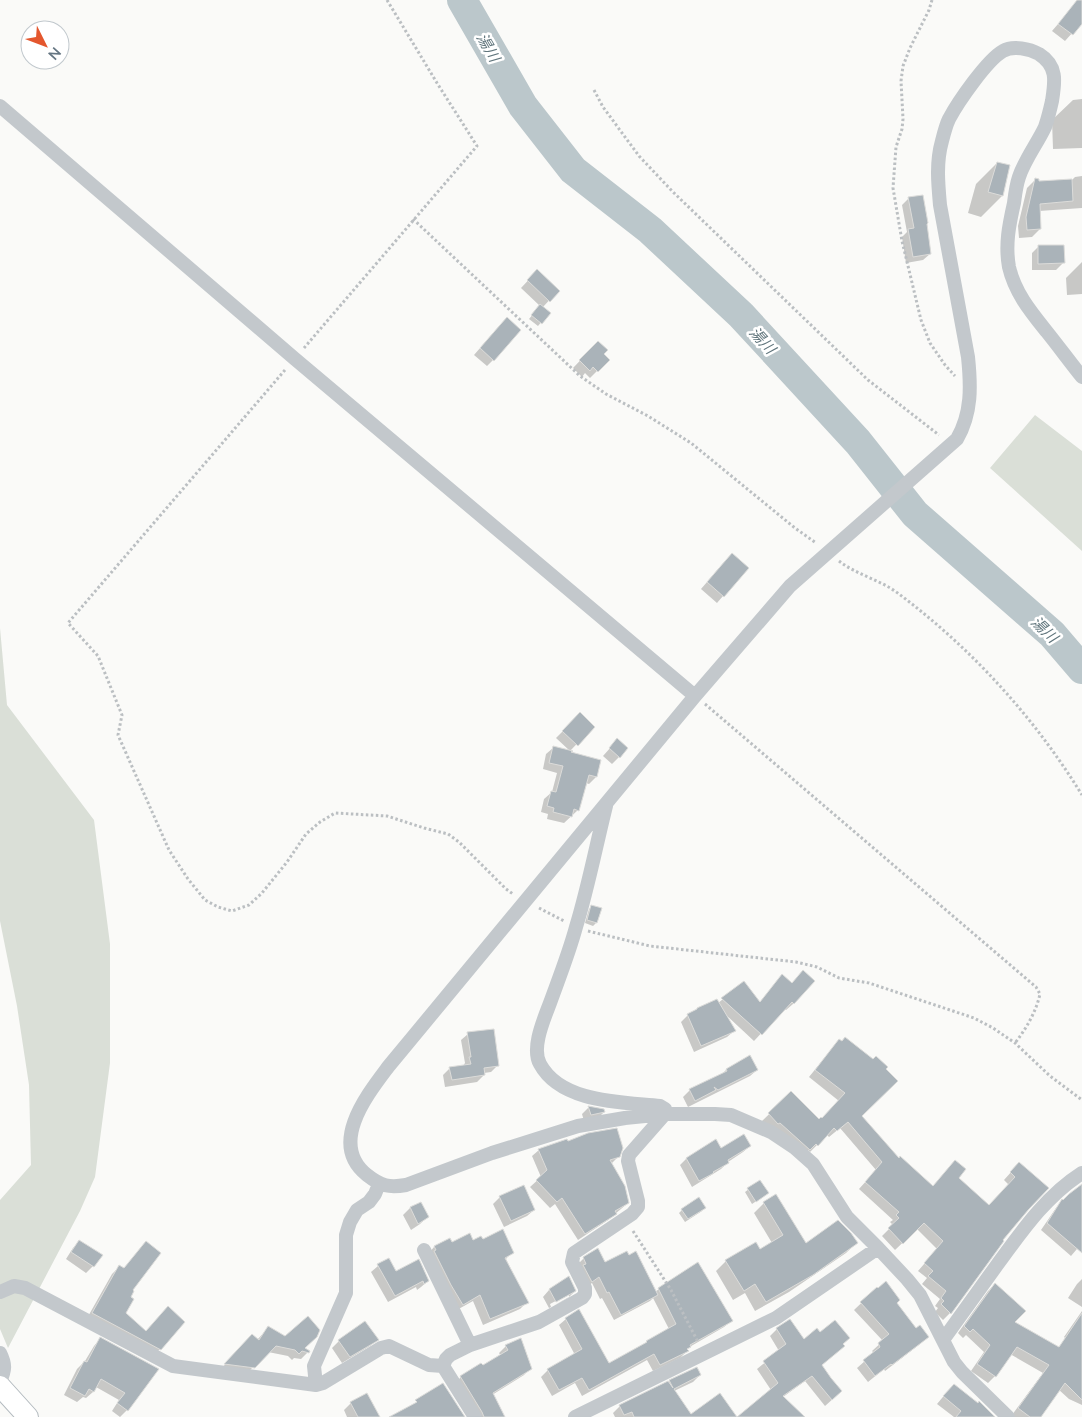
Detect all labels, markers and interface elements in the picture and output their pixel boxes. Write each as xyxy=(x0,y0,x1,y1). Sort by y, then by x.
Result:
north arrow xyxy=(20,20,70,70)
water label: 湯川 xyxy=(474,30,505,66)
text: N xyxy=(45,44,65,64)
water label: 湯川 xyxy=(746,323,781,359)
water label: 湯川 xyxy=(1028,612,1063,647)

